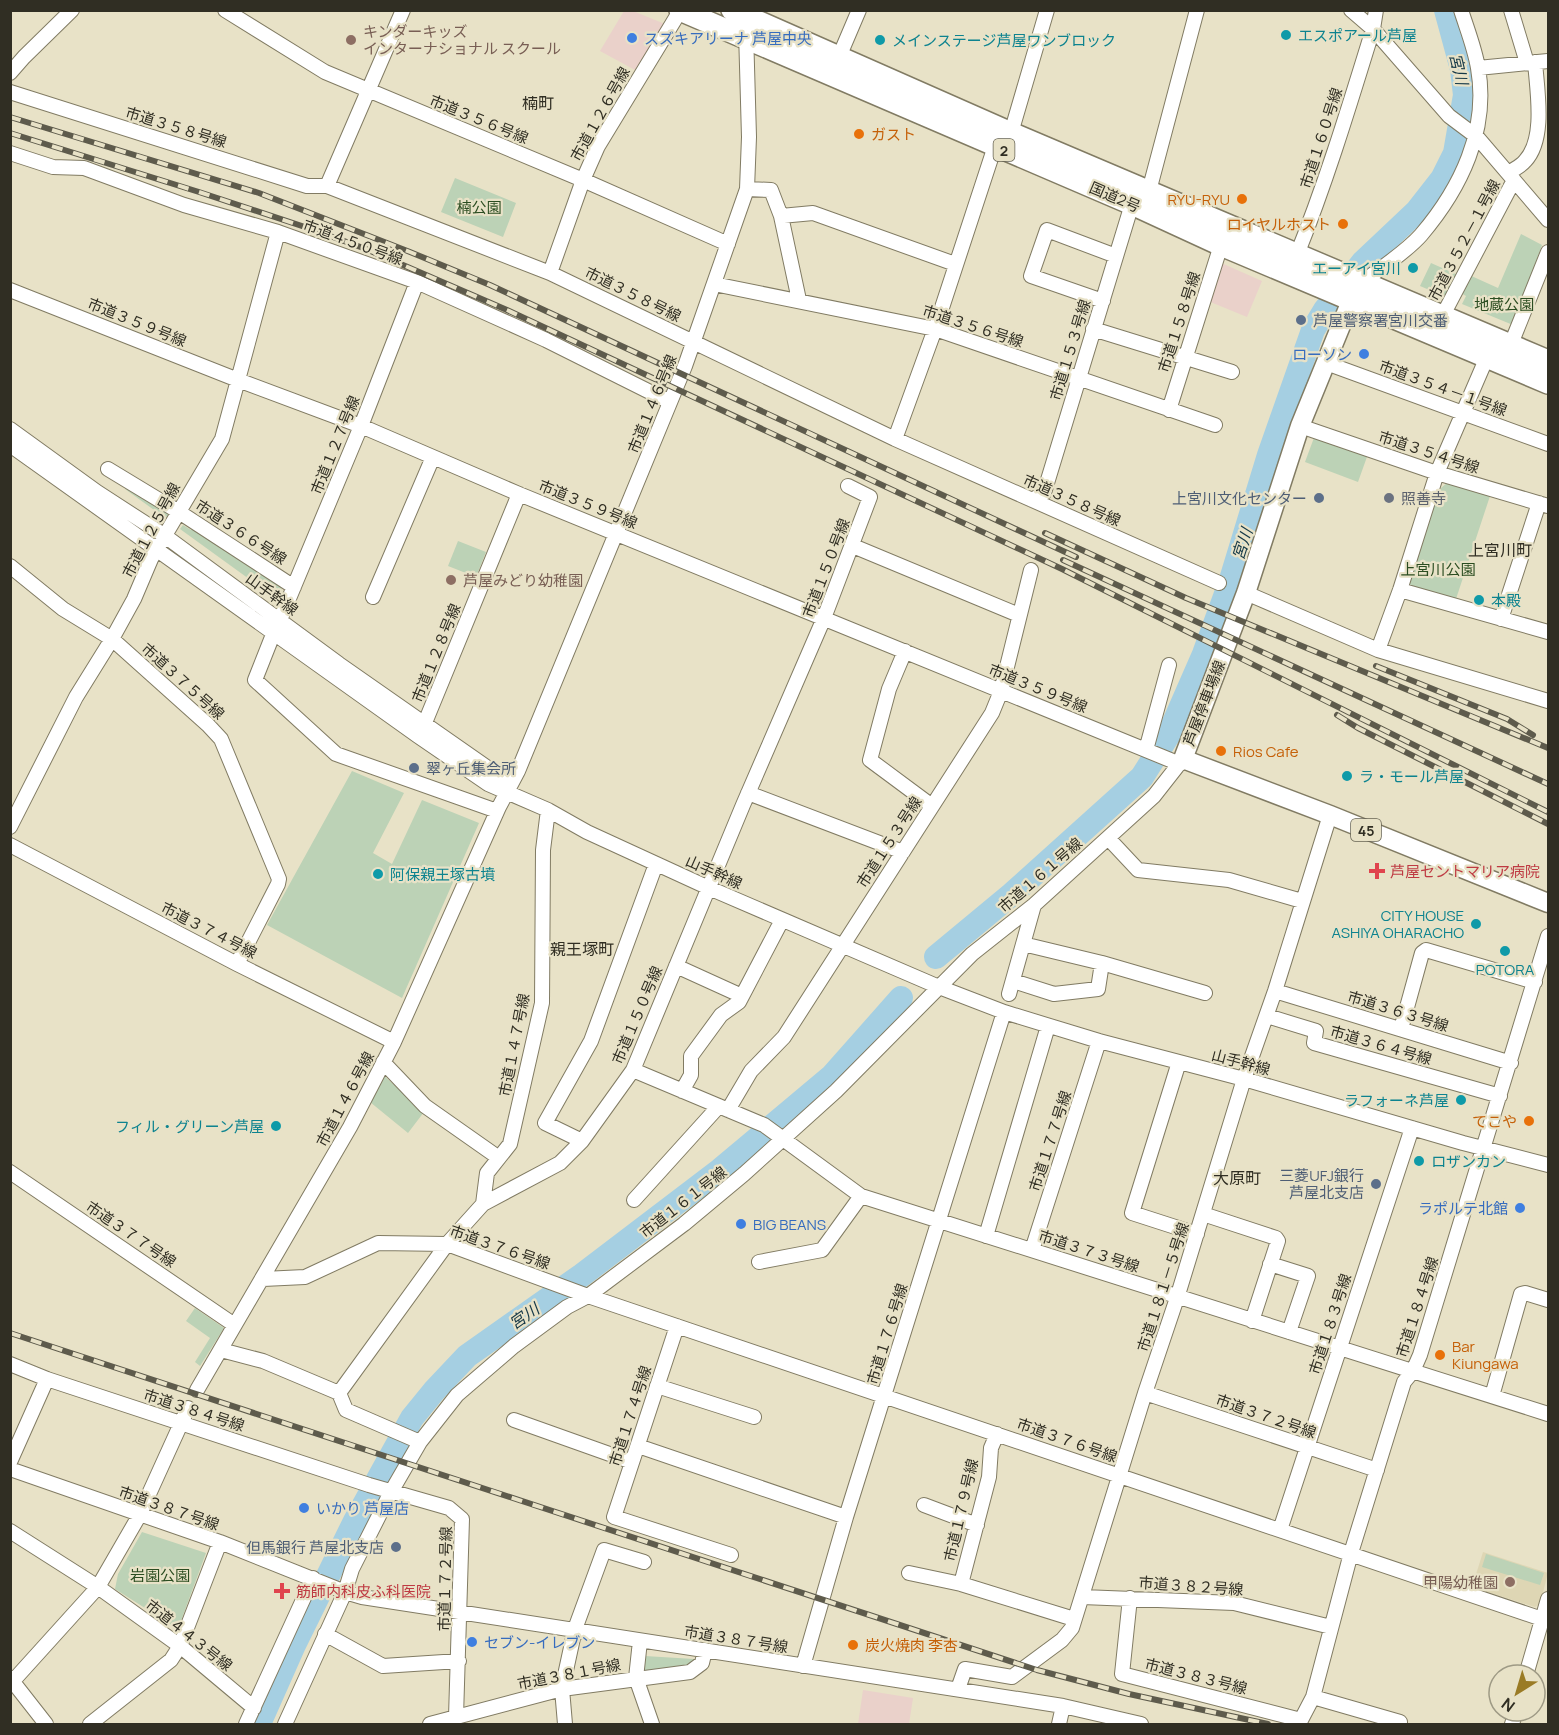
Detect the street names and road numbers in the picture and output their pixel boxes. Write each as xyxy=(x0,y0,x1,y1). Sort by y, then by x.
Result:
street label: 市道１２６号線 xyxy=(565,63,635,165)
street label: 市道１６０号線 xyxy=(1295,85,1347,191)
street label: 市道３５６号線 xyxy=(426,90,532,148)
street label: 市道３５８号線 xyxy=(123,102,229,152)
road number: 2 xyxy=(994,139,1014,161)
street label: 市道３５２－１号線 xyxy=(1423,175,1505,305)
street label: 国道2号 xyxy=(1086,177,1144,217)
street label: 市道４５０号線 xyxy=(300,214,406,270)
street label: 市道３５８号線 xyxy=(581,262,685,326)
street label: 市道１５８号線 xyxy=(1153,269,1205,375)
street label: 市道３５９号線 xyxy=(84,293,190,351)
street label: 市道１５３号線 xyxy=(1045,297,1095,403)
street label: 市道３５６号線 xyxy=(920,300,1026,352)
street label: 市道１４６号線 xyxy=(623,351,681,457)
street label: 市道３５４－１号線 xyxy=(1376,355,1510,421)
street label: 市道１２７号線 xyxy=(306,392,364,498)
street label: 市道３５４号線 xyxy=(1376,426,1482,478)
street label: 市道３５８号線 xyxy=(1020,469,1124,531)
street label: 市道３５９号線 xyxy=(535,475,641,533)
street label: 市道１２５号線 xyxy=(117,479,185,581)
street label: 市道３６６号線 xyxy=(191,495,291,569)
street label: 市道１５０号線 xyxy=(797,515,855,621)
street label: 山手幹線 xyxy=(242,568,302,620)
street label: 市道１２８号線 xyxy=(407,600,465,706)
street label: 市道３７５号線 xyxy=(137,638,229,724)
street label: 芦屋停車場線 xyxy=(1178,657,1230,749)
street label: 市道３５９号線 xyxy=(985,659,1091,717)
street label: 市道１５３号線 xyxy=(852,792,926,892)
road number: 45 xyxy=(1351,819,1381,841)
street label: 市道１６１号線 xyxy=(993,833,1087,917)
street label: 山手幹線 xyxy=(682,850,746,894)
street label: 市道３７４号線 xyxy=(157,897,261,963)
street label: 市道１５０号線 xyxy=(607,963,667,1067)
street label: 市道３６３号線 xyxy=(1345,986,1451,1036)
street label: 市道１４７号線 xyxy=(494,991,534,1099)
street label: 市道３６４号線 xyxy=(1328,1020,1434,1070)
street label: 山手幹線 xyxy=(1209,1044,1273,1080)
street label: 市道１４６号線 xyxy=(311,1048,379,1150)
street label: 市道１７７号線 xyxy=(1024,1088,1076,1194)
street label: 市道１６１号線 xyxy=(635,1161,731,1243)
street label: 市道３７７号線 xyxy=(82,1196,180,1272)
street label: 市道３７６号線 xyxy=(447,1220,553,1274)
street label: 市道１８１－５号線 xyxy=(1132,1220,1194,1354)
street label: 市道３７３号線 xyxy=(1036,1225,1142,1277)
street label: 市道１８４号線 xyxy=(1391,1254,1443,1360)
street label: 市道１８３号線 xyxy=(1304,1271,1356,1377)
street label: 市道１７６号線 xyxy=(862,1281,912,1387)
street label: 市道１７４号線 xyxy=(604,1363,656,1469)
street label: 市道３８４号線 xyxy=(141,1384,247,1436)
street label: 市道３７２号線 xyxy=(1213,1389,1319,1443)
street label: 市道３７６号線 xyxy=(1014,1413,1120,1467)
street label: 市道１７９号線 xyxy=(939,1456,983,1564)
street label: 市道３８７号線 xyxy=(116,1481,222,1535)
street label: 市道１７２号線 xyxy=(434,1526,456,1632)
street label: 市道３８２号線 xyxy=(1138,1572,1244,1600)
street label: 市道４４３号線 xyxy=(141,1594,237,1676)
street label: 市道３８７号線 xyxy=(682,1620,790,1658)
street label: 市道３８３号線 xyxy=(1143,1653,1249,1699)
street label: 市道３８１号線 xyxy=(515,1654,623,1694)

